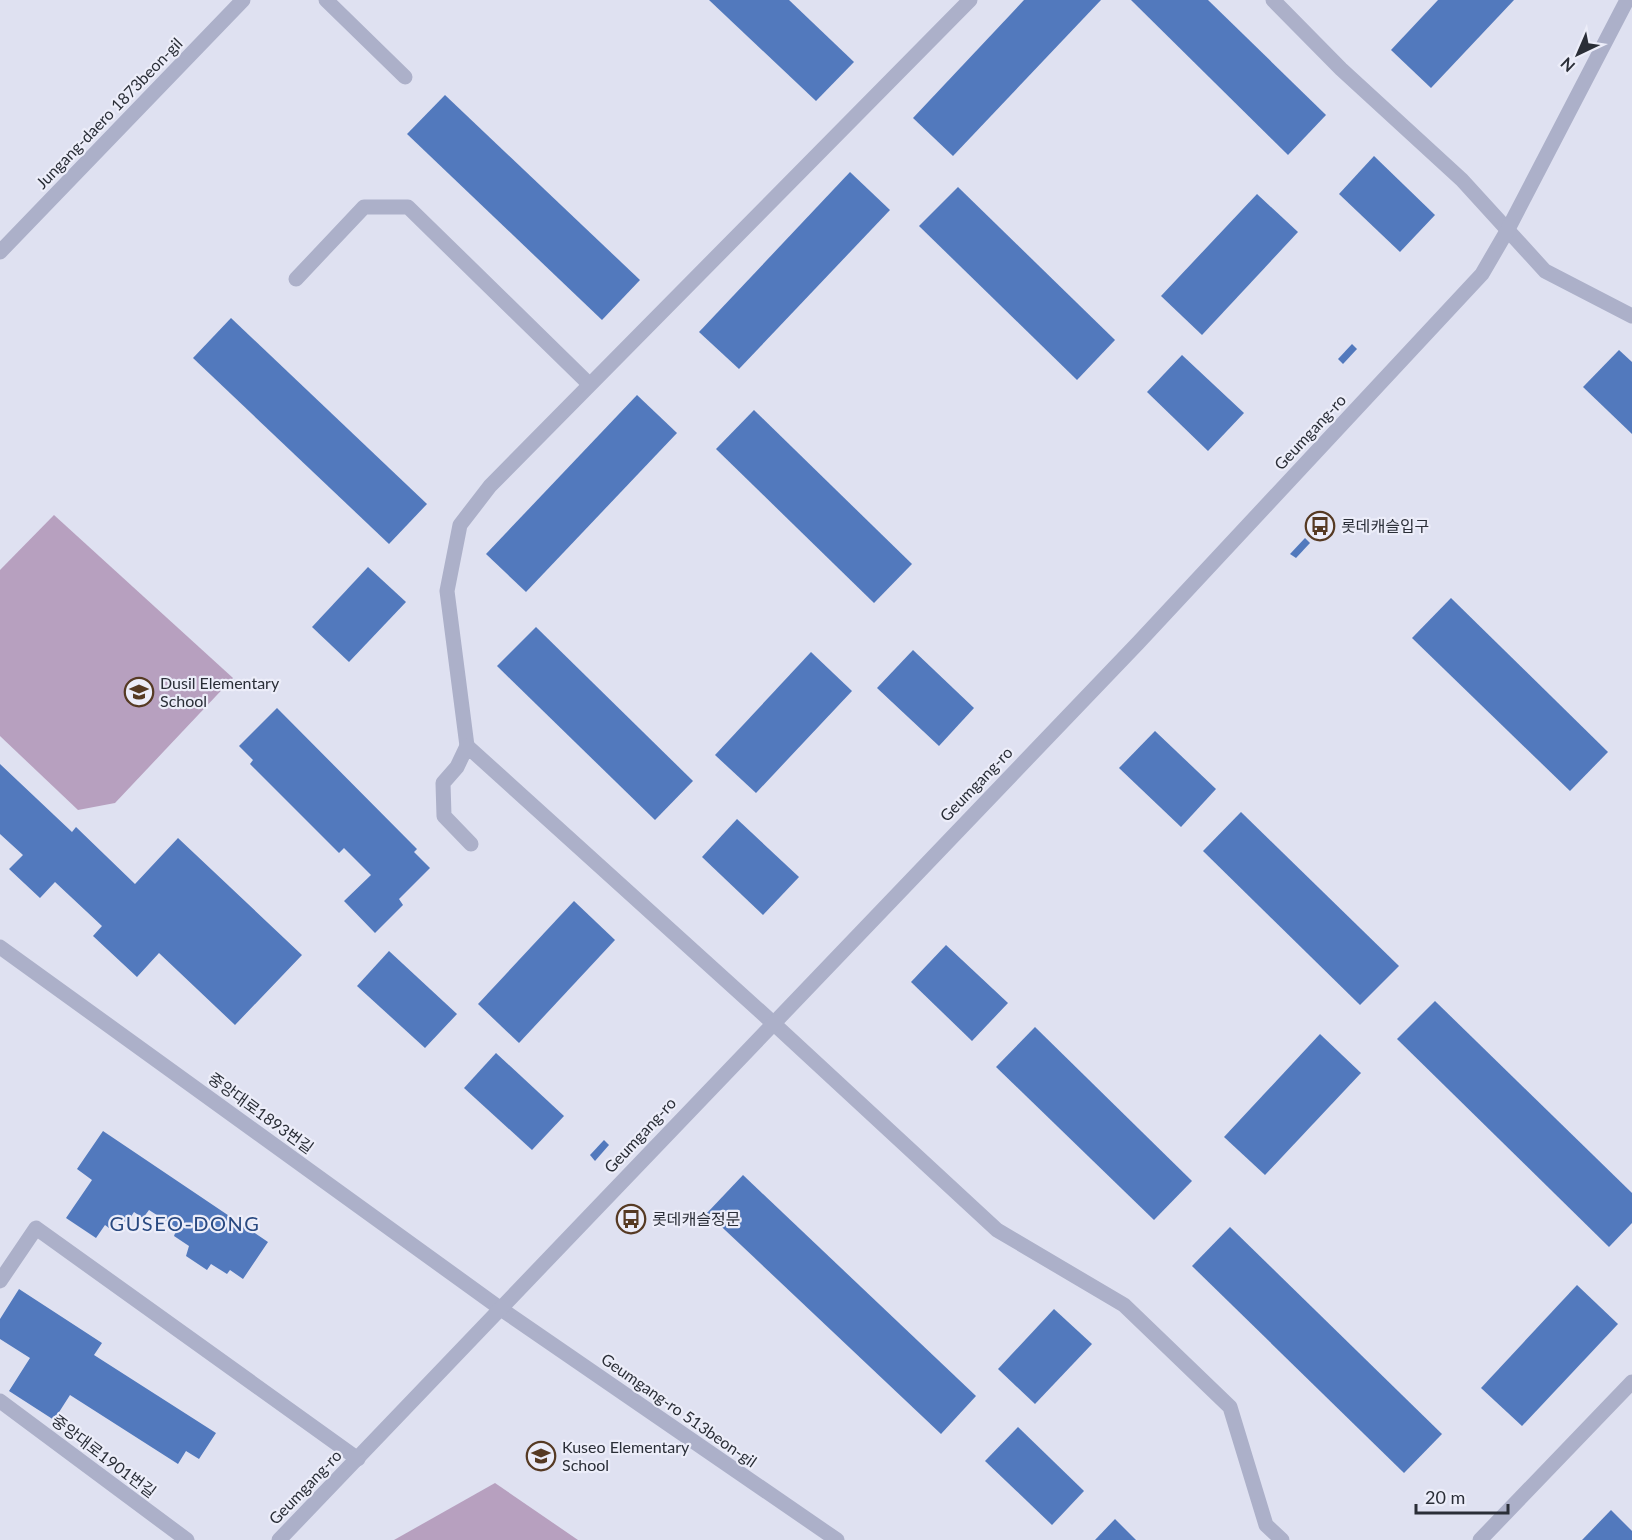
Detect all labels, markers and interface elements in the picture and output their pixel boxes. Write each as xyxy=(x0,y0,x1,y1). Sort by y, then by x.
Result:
north arrow xyxy=(1548,24,1608,84)
street label: Jungang-daero 1873beon-gil xyxy=(32,33,186,192)
text: N xyxy=(1556,54,1578,76)
street label: Geumgang-ro xyxy=(1270,390,1349,473)
bus stop icon: 롯데캐슬입구 xyxy=(1304,510,1336,542)
place label: 롯데캐슬입구 xyxy=(1341,516,1429,535)
place label: Dusil Elementary School xyxy=(160,673,280,710)
school or university icon: Dusil Elementary School xyxy=(123,676,155,708)
street label: Geumgang-ro xyxy=(935,742,1016,825)
street label: 중앙대로1893번길 xyxy=(205,1068,318,1157)
street label: Geumgang-ro xyxy=(600,1093,679,1176)
bus stop icon: 롯데캐슬정문 xyxy=(615,1203,647,1235)
place label: 롯데캐슬정문 xyxy=(652,1209,741,1228)
district label: GUSEO-DONG xyxy=(110,1211,260,1235)
street label: Geumgang-ro 513beon-gil xyxy=(598,1349,761,1471)
street label: 중앙대로1901번길 xyxy=(48,1410,160,1501)
place label: Kuseo Elementary School xyxy=(562,1437,690,1474)
school or university icon: Kuseo Elementary School xyxy=(525,1440,557,1472)
street label: Geumgang-ro xyxy=(264,1445,345,1528)
scale bar xyxy=(1416,1477,1508,1515)
text: 20 m xyxy=(1425,1486,1465,1508)

